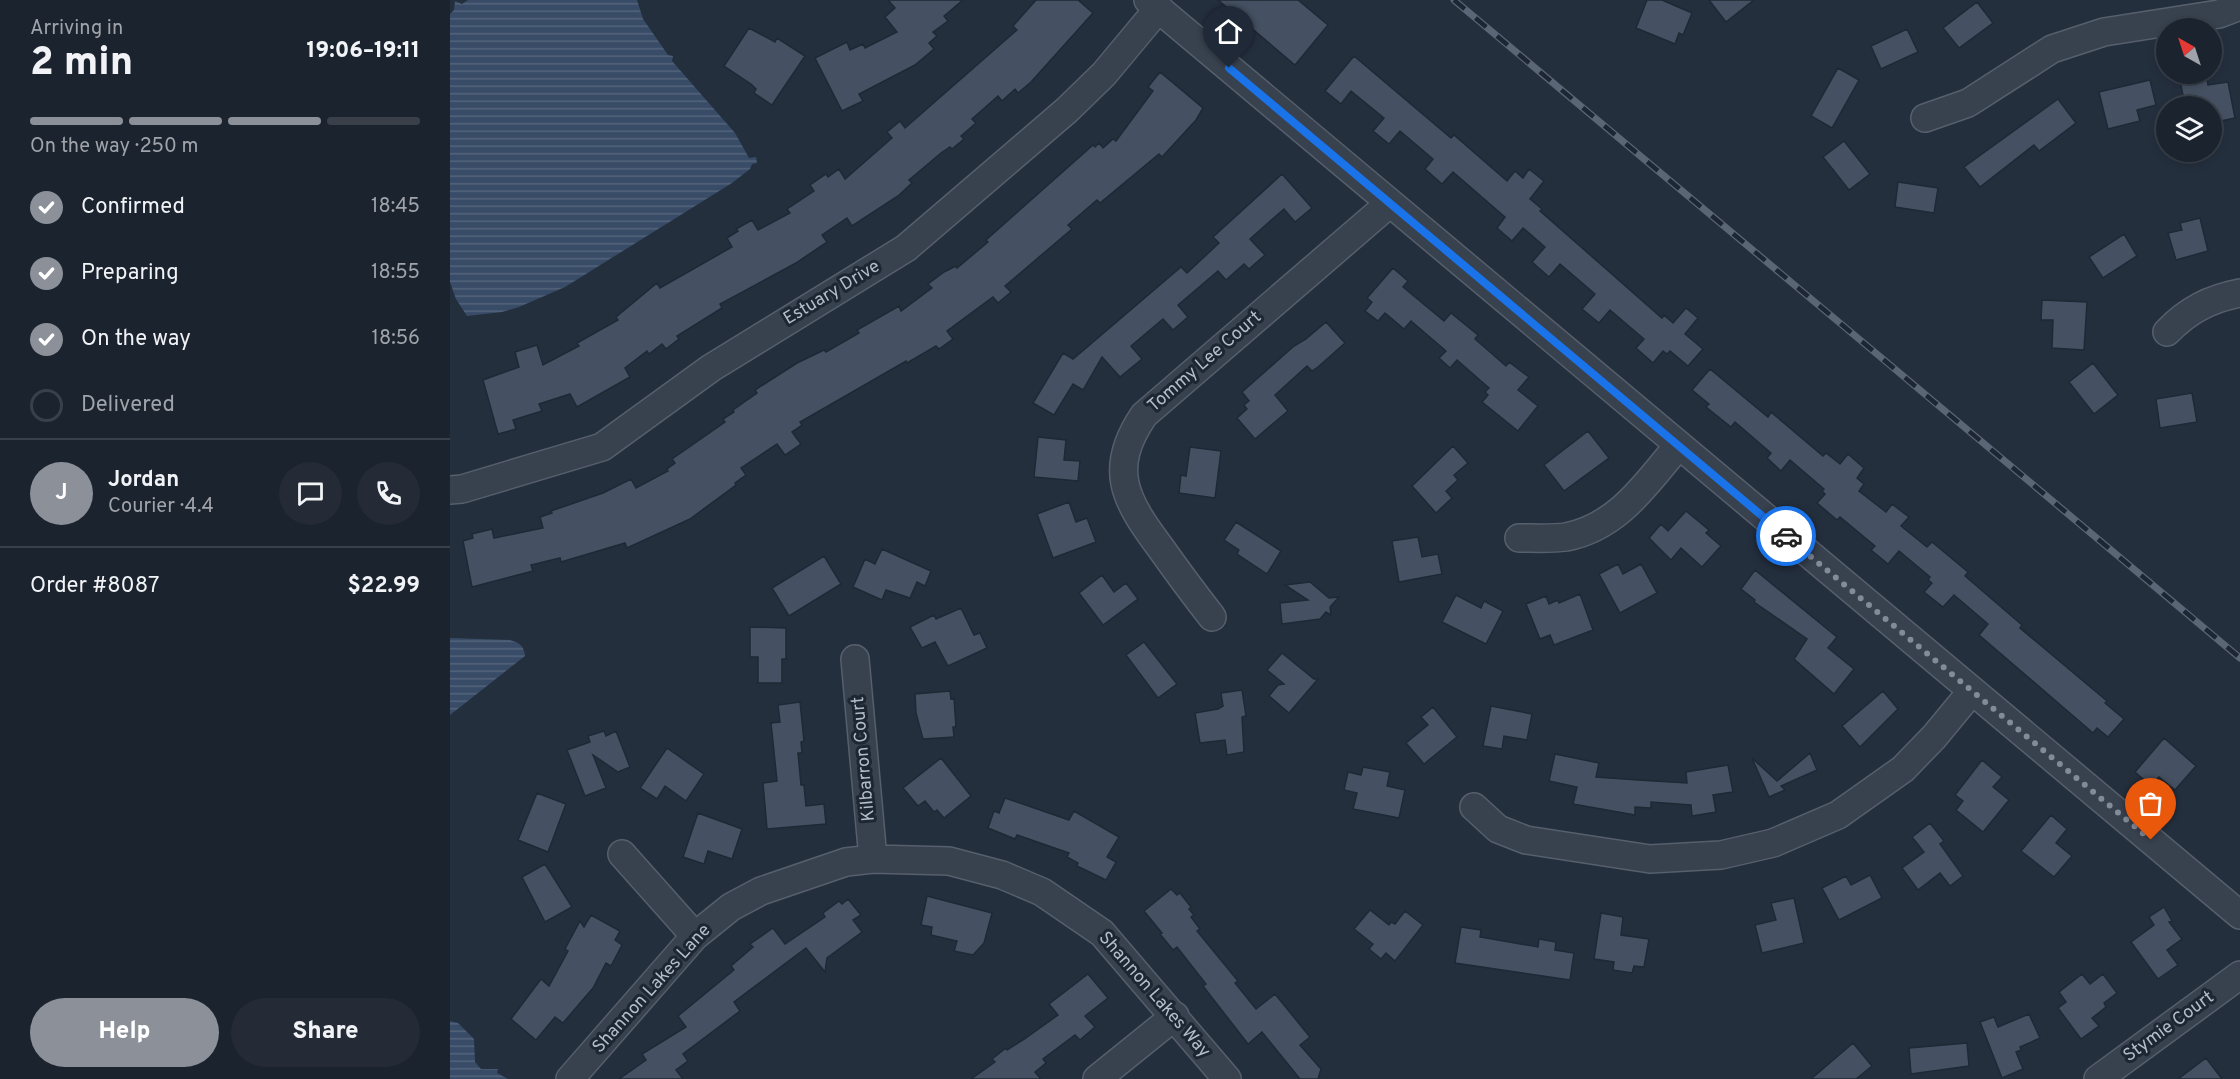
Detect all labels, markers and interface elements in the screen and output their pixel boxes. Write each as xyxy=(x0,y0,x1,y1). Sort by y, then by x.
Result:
pin xyxy=(1203,6,1254,68)
icon: home xyxy=(1212,15,1245,48)
text: Arriving in xyxy=(30,16,123,42)
north arrow xyxy=(2156,18,2222,84)
map controls xyxy=(2156,18,2222,162)
text: 19:06–19:11 xyxy=(307,38,420,65)
text: 2 min xyxy=(30,40,133,89)
button: layers xyxy=(2156,96,2222,162)
text: On the way · 250 m xyxy=(30,134,198,160)
icon: check xyxy=(30,191,63,224)
text: Confirmed xyxy=(81,194,185,221)
text: 18:45 xyxy=(371,194,420,220)
street label: Estuary Drive xyxy=(780,255,884,331)
icon: check xyxy=(30,257,63,290)
text: Preparing xyxy=(81,260,179,287)
text: 18:55 xyxy=(371,260,420,286)
street label: Tommy Lee Court xyxy=(1143,306,1267,418)
icon: check xyxy=(30,323,63,356)
text: On the way xyxy=(81,326,191,353)
text: 18:56 xyxy=(371,326,420,352)
text: Delivered xyxy=(81,392,175,419)
button: chat xyxy=(279,462,342,525)
button: phone xyxy=(357,462,420,525)
text: Jordan xyxy=(108,467,179,494)
text: J xyxy=(55,480,68,507)
text: Courier · 4.4 xyxy=(108,494,214,520)
courier xyxy=(1756,506,1816,566)
icon: car xyxy=(1770,520,1803,553)
text: Order #8087 xyxy=(30,573,159,600)
text: $22.99 xyxy=(347,573,420,600)
street label: Kilbarron Court xyxy=(847,696,881,822)
pin xyxy=(2125,778,2176,840)
icon: bag xyxy=(2134,787,2167,820)
street label: Shannon Lakes Lane xyxy=(588,919,716,1059)
street label: Shannon Lakes Way xyxy=(1093,927,1215,1063)
street label: Stymie Court xyxy=(2119,986,2219,1068)
button: Help xyxy=(30,998,219,1067)
button: Share xyxy=(231,998,420,1067)

